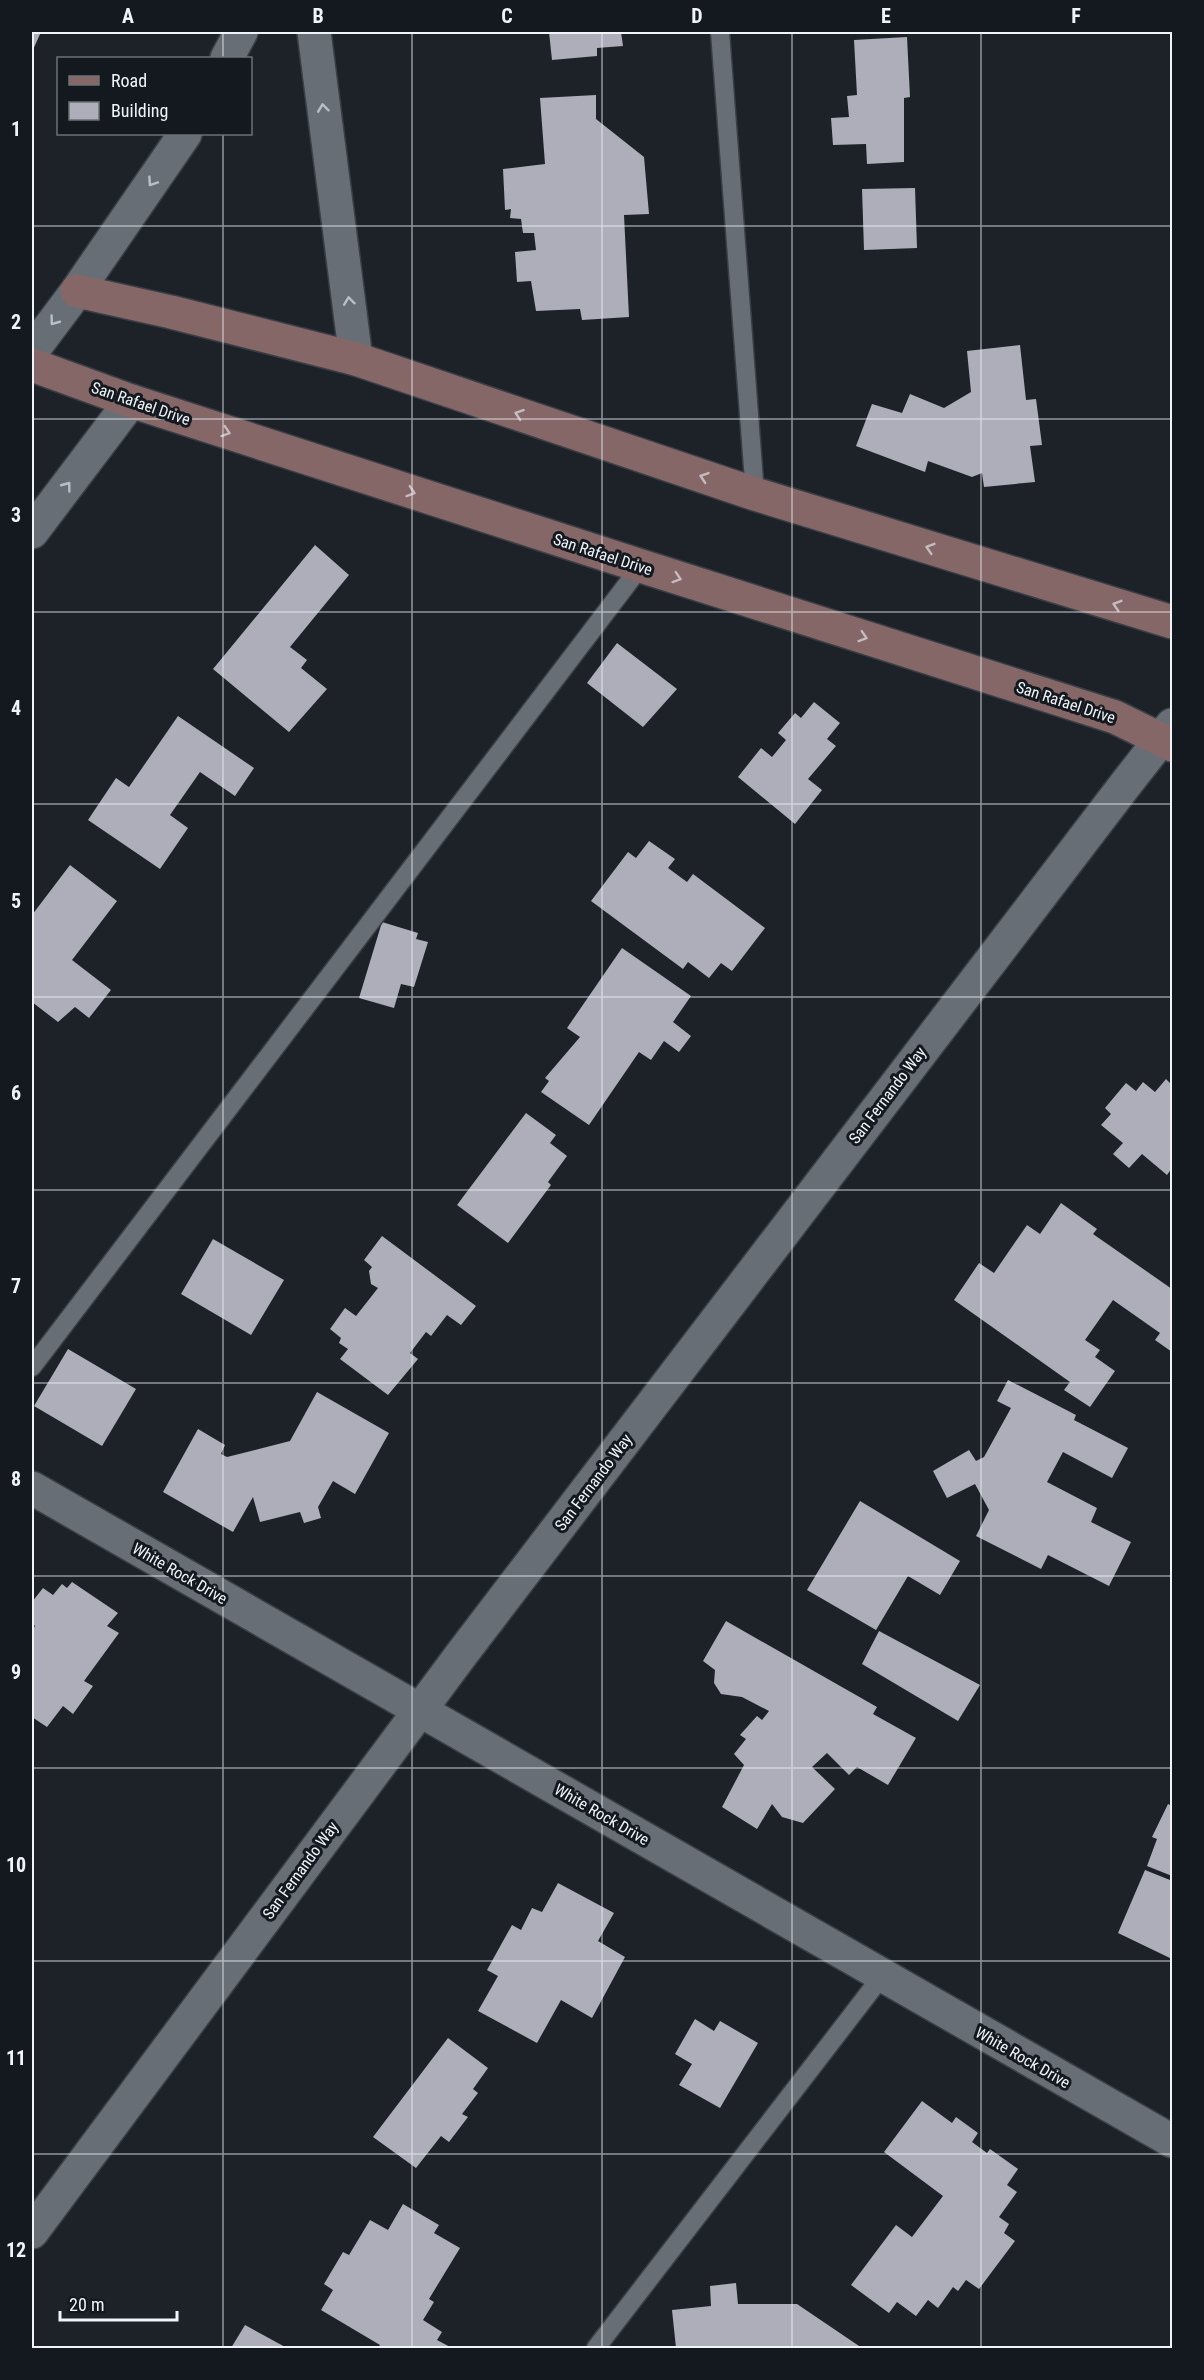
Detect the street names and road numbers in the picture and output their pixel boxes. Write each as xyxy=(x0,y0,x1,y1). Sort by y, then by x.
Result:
street label: San Rafael Drive xyxy=(89,378,193,429)
street label: San Rafael Drive xyxy=(551,530,655,579)
street label: San Rafael Drive xyxy=(1014,678,1118,727)
street label: San Fernando Way xyxy=(845,1043,930,1147)
street label: San Fernando Way xyxy=(551,1430,636,1534)
street label: White Rock Drive xyxy=(129,1539,230,1608)
street label: White Rock Drive xyxy=(551,1780,652,1849)
street label: San Fernando Way xyxy=(259,1817,342,1923)
street label: White Rock Drive xyxy=(972,2023,1073,2092)

